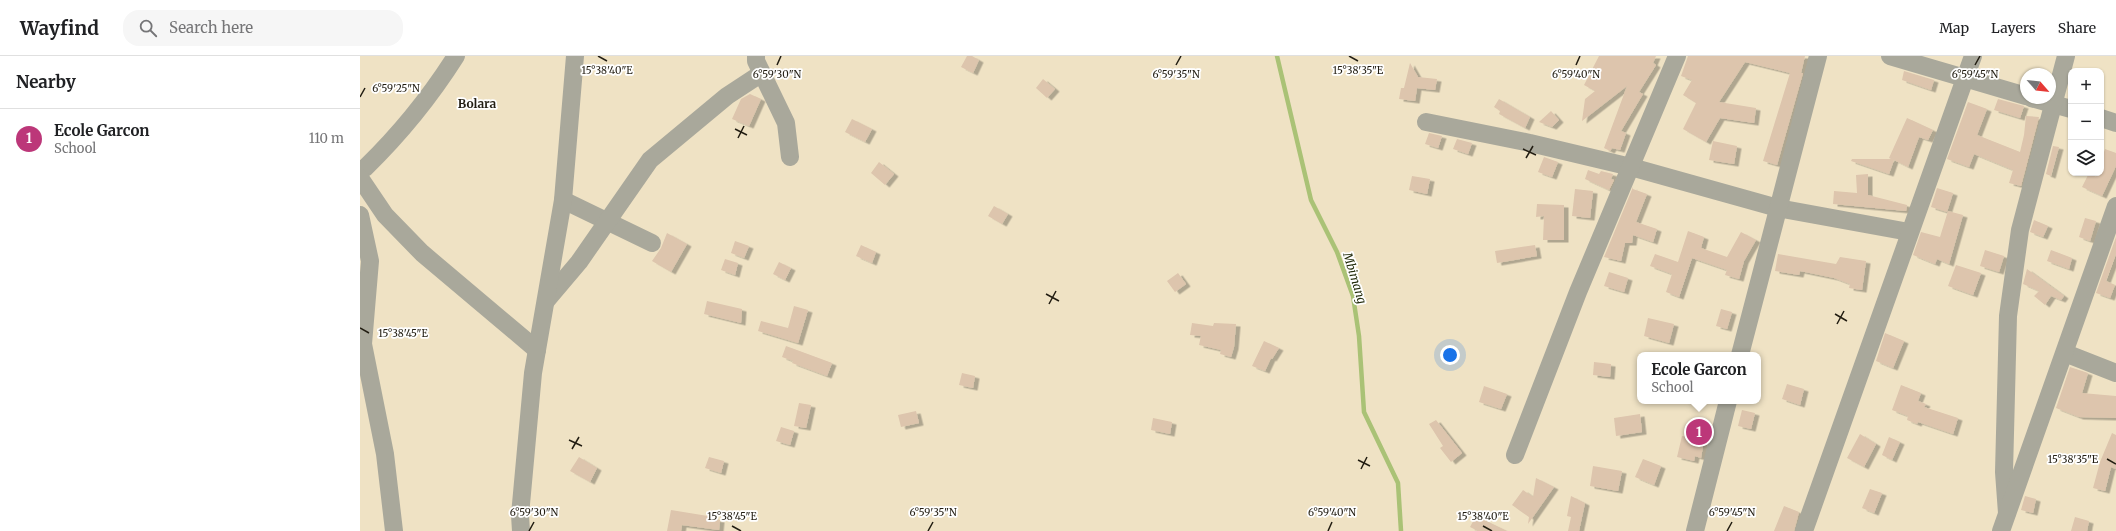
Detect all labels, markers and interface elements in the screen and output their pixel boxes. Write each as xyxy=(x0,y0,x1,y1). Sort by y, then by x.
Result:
search box xyxy=(123,10,403,46)
text: Wayfind xyxy=(20,16,99,40)
icon: search xyxy=(137,17,159,39)
text: Search here xyxy=(169,18,253,37)
text: Map xyxy=(1939,19,1969,37)
text: Layers xyxy=(1991,19,2036,37)
text: Share xyxy=(2058,19,2096,37)
text: 15°38'40"E xyxy=(581,64,633,77)
text: 15°38'35"E xyxy=(1333,64,1384,77)
text: 6°59'30"N xyxy=(753,68,802,81)
text: 6°59'35"N xyxy=(1152,68,1200,81)
text: 6°59'40"N xyxy=(1552,68,1600,81)
text: 6°59'45"N xyxy=(1952,68,1998,81)
north arrow xyxy=(2020,68,2056,104)
map controls xyxy=(2068,68,2104,176)
button: + xyxy=(2068,68,2104,104)
text: Nearby xyxy=(16,71,76,93)
text: 6°59'25"N xyxy=(372,82,420,95)
district label: Bolara xyxy=(458,96,497,111)
button: − xyxy=(2068,104,2104,140)
text: Ecole Garcon xyxy=(54,121,150,140)
text: 1 xyxy=(26,130,32,147)
text: 110 m xyxy=(309,130,344,147)
text: School xyxy=(54,140,96,157)
button: layers xyxy=(2068,140,2104,176)
water label: Mbimang xyxy=(1340,249,1370,306)
text: 15°38'45"E xyxy=(378,327,428,340)
your location xyxy=(1440,345,1460,365)
popup xyxy=(1637,352,1761,404)
text: Ecole Garcon xyxy=(1651,360,1747,379)
text: School xyxy=(1651,379,1694,396)
pin: 1 xyxy=(1686,417,1712,447)
text: 15°38'35"E xyxy=(2048,453,2099,466)
text: 6°59'30"N xyxy=(510,506,559,519)
text: 6°59'35"N xyxy=(909,506,957,519)
text: 6°59'40"N xyxy=(1308,506,1356,519)
text: 6°59'45"N xyxy=(1709,506,1755,519)
text: 15°38'45"E xyxy=(707,510,757,523)
text: 15°38'40"E xyxy=(1457,510,1509,523)

